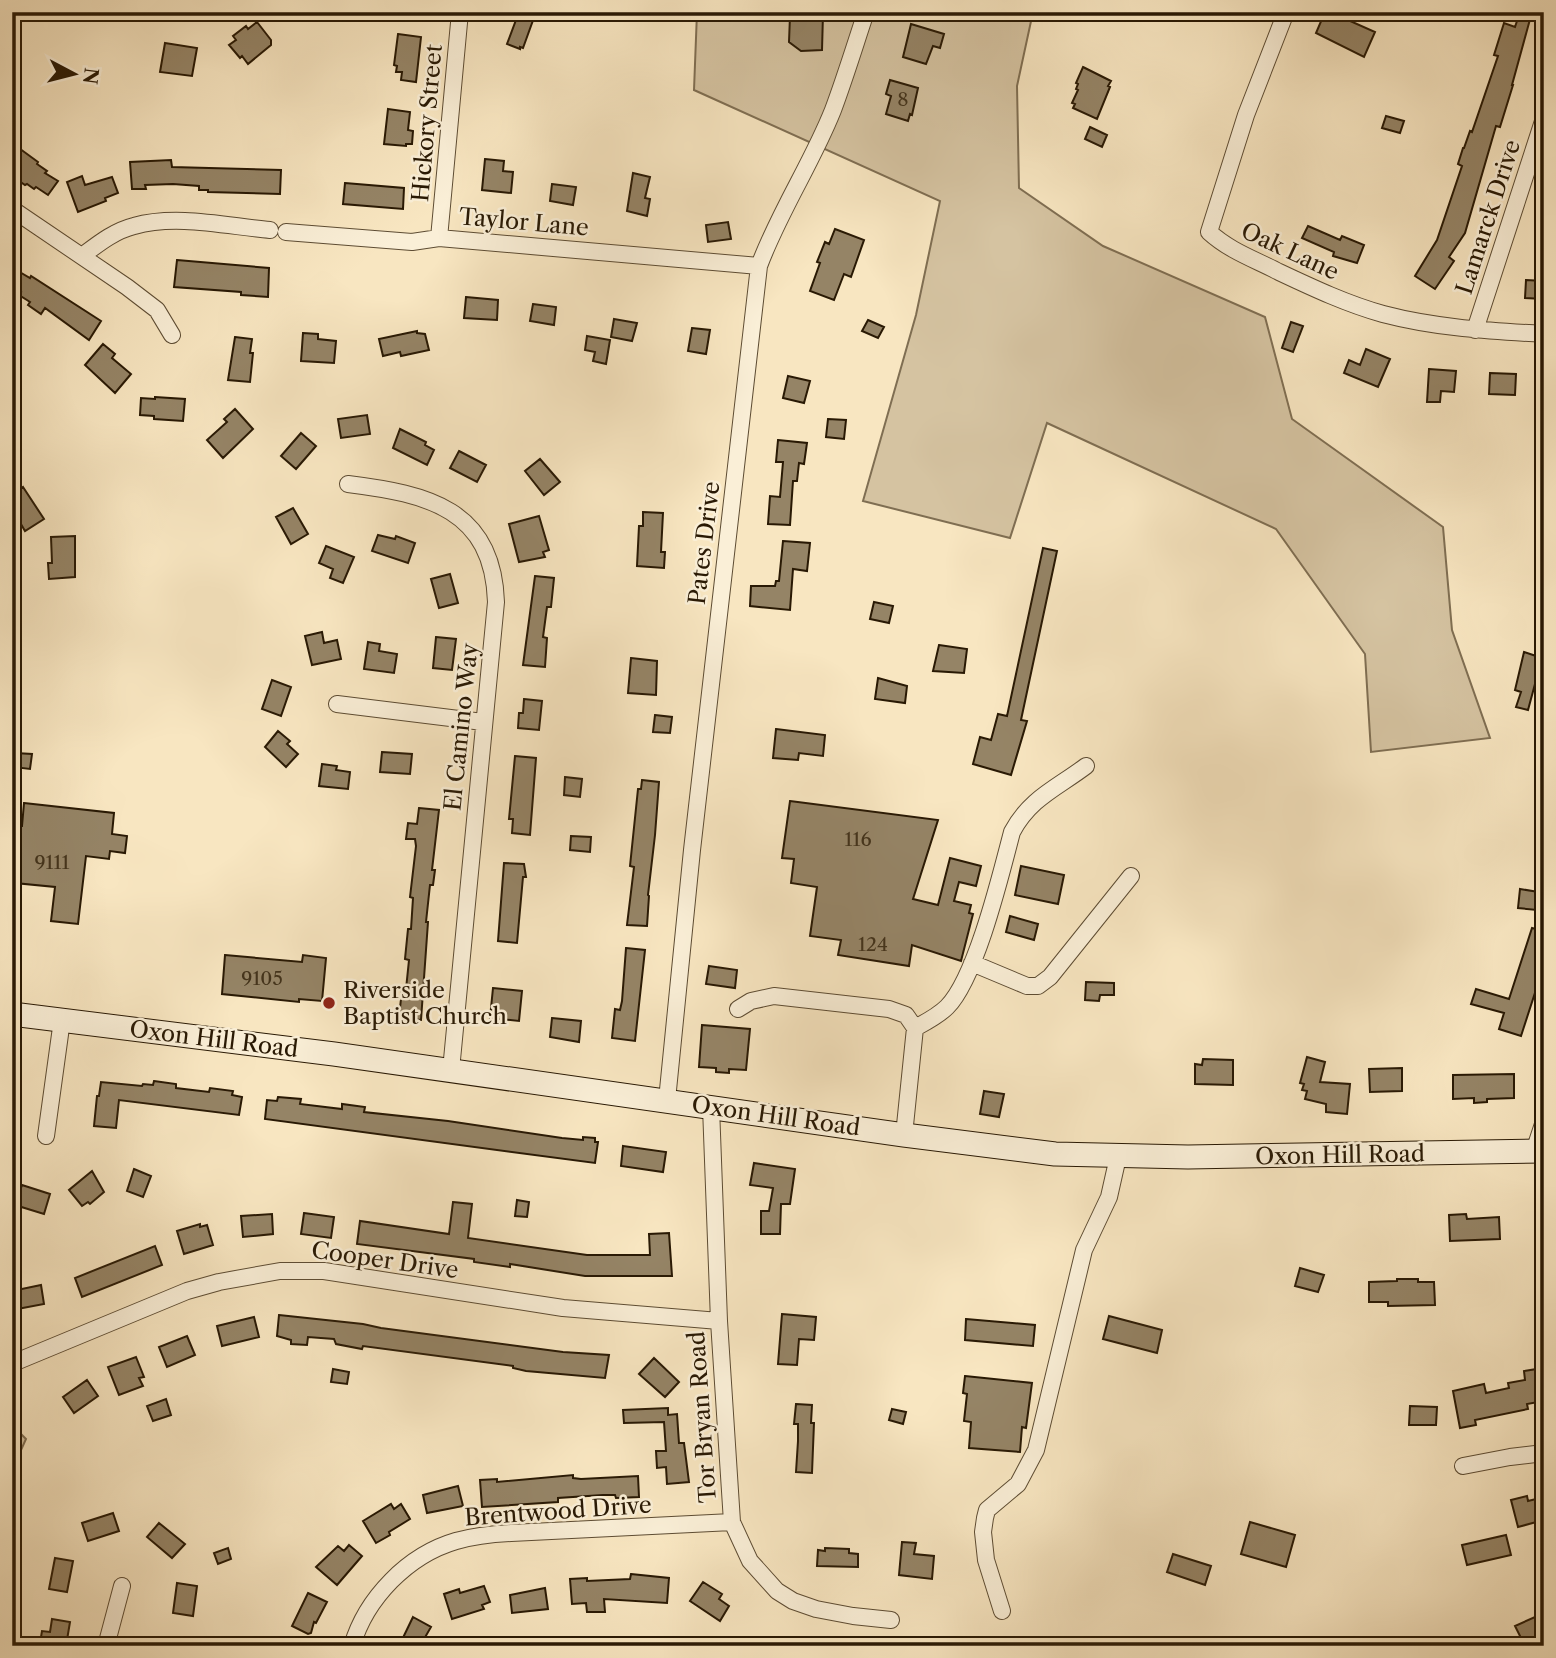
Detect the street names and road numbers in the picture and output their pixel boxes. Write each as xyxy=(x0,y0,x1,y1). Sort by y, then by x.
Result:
street label: Hickory Street xyxy=(406,43,448,203)
street label: Lamarck Drive xyxy=(1450,136,1526,298)
street label: Taylor Lane xyxy=(458,202,590,242)
street label: Oak Lane xyxy=(1237,216,1343,286)
street label: Pates Drive xyxy=(683,480,725,606)
street label: El Camino Way xyxy=(438,642,484,812)
street label: Oxon Hill Road xyxy=(128,1015,300,1063)
street label: Oxon Hill Road xyxy=(690,1090,862,1142)
street label: Oxon Hill Road xyxy=(1255,1140,1425,1170)
street label: Cooper Drive xyxy=(310,1236,460,1284)
street label: Tor Bryan Road xyxy=(682,1330,722,1504)
street label: Brentwood Drive xyxy=(464,1490,652,1532)

